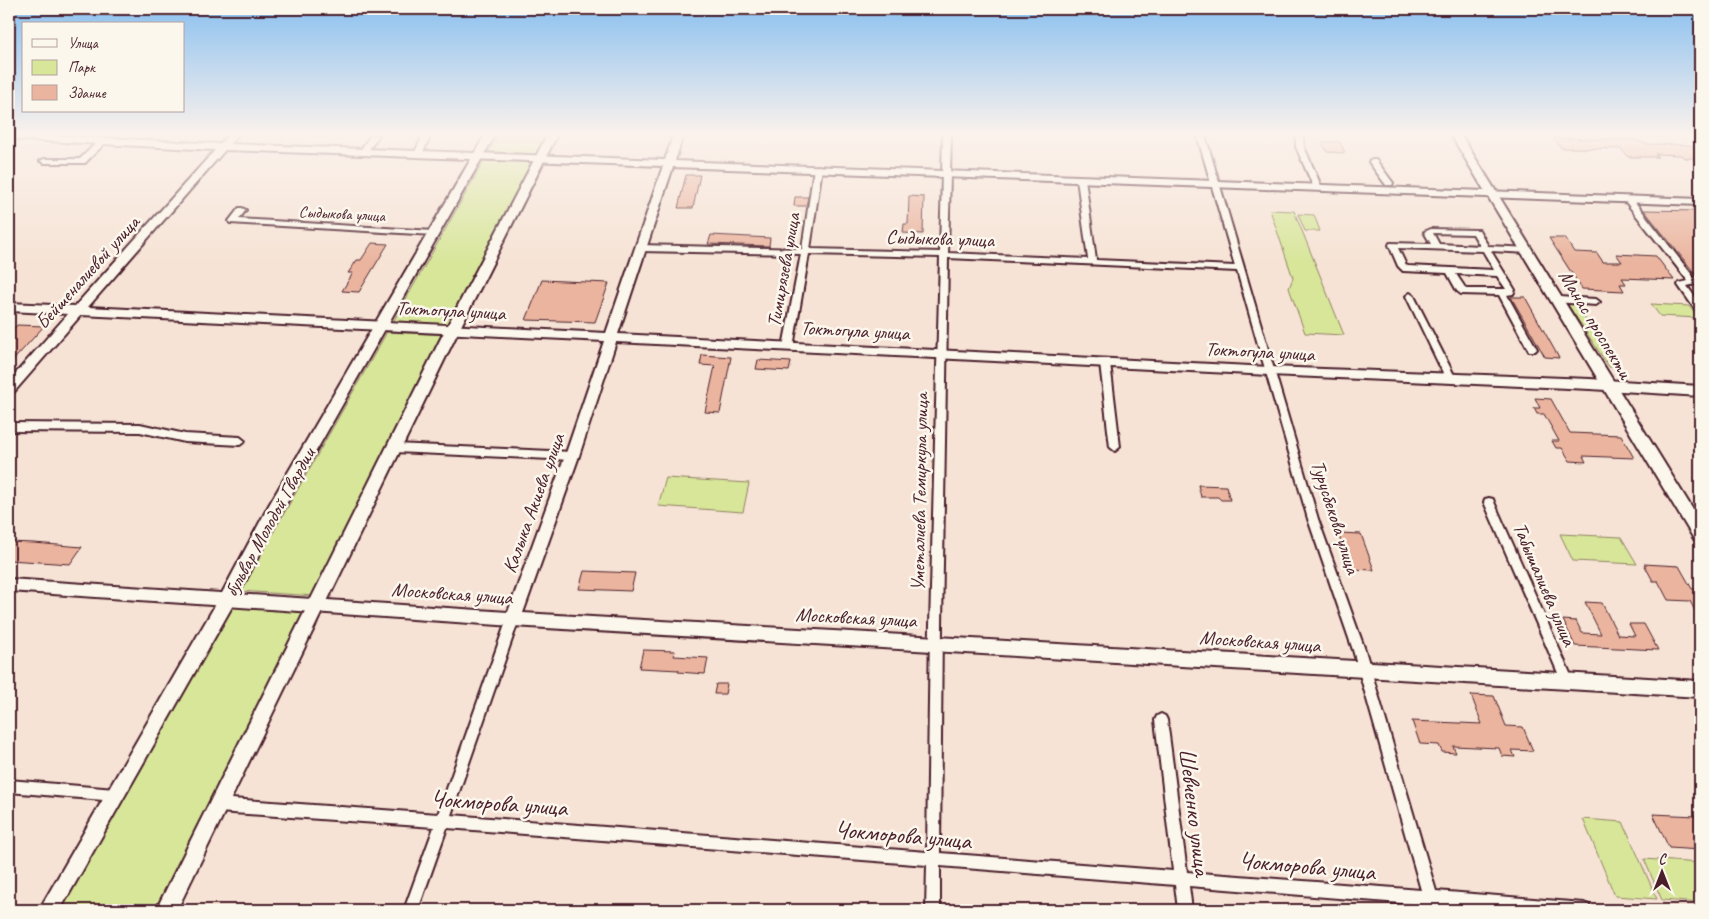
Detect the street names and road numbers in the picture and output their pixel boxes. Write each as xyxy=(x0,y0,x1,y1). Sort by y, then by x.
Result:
street label: Сыдыкова улица xyxy=(298,202,387,226)
street label: Бейшеналиевой улица xyxy=(30,209,146,334)
street label: Тимирязева улица xyxy=(761,209,806,329)
street label: Сыдыкова улица xyxy=(886,224,996,253)
street label: Манас проспекти xyxy=(1553,265,1638,384)
street label: Токтогула улица xyxy=(396,295,508,326)
street label: Токтогула улица xyxy=(800,315,912,346)
street label: Токтогула улица xyxy=(1205,336,1317,367)
street label: Уметалиева Темиркула улица xyxy=(905,391,934,591)
street label: Калыка Акиева улица xyxy=(497,429,571,576)
street label: бульвар Молодой Гвардии xyxy=(218,442,321,601)
street label: Турусбекова улица xyxy=(1305,457,1366,579)
street label: Табышалиева улица xyxy=(1507,519,1582,651)
street label: Московская улица xyxy=(391,577,515,610)
street label: Московская улица xyxy=(795,602,918,633)
street label: Московская улица xyxy=(1199,625,1323,658)
street label: Шевченко улица xyxy=(1172,746,1218,880)
street label: Чокморова улица xyxy=(430,783,570,823)
street label: Чокморова улица xyxy=(834,814,974,856)
street label: Чокморова улица xyxy=(1238,845,1378,887)

